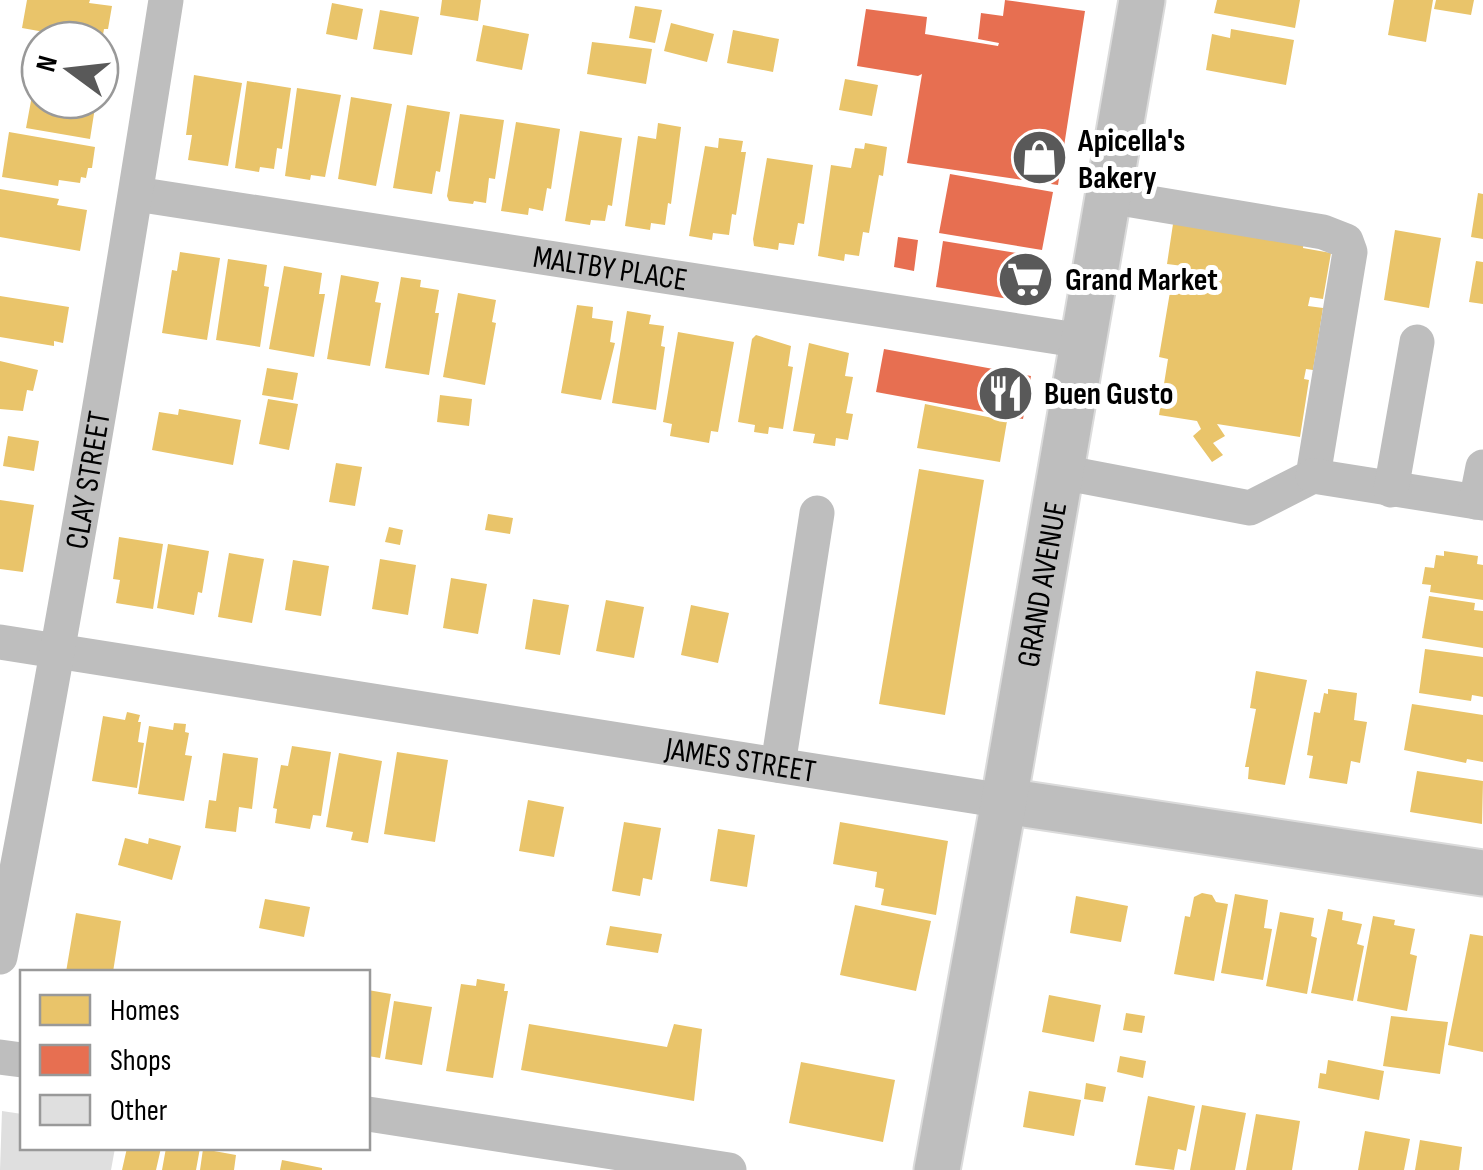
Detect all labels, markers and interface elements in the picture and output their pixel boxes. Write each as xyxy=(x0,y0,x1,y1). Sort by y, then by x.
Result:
north arrow xyxy=(20,20,120,120)
text: N xyxy=(29,52,65,75)
place label: Apicella's Bakery xyxy=(1077,122,1185,198)
shop icon: Apicella's Bakery xyxy=(1009,128,1069,188)
street label: MALTBY PLACE xyxy=(530,238,690,300)
supermarket icon: Grand Market xyxy=(996,249,1056,309)
place label: Grand Market xyxy=(1065,261,1218,300)
restaurant icon: Buen Gusto xyxy=(975,363,1035,423)
place label: Buen Gusto xyxy=(1044,375,1173,414)
street label: CLAY STREET xyxy=(58,408,120,552)
street label: GRAND AVENUE xyxy=(1009,499,1076,670)
street label: JAMES STREET xyxy=(661,729,819,792)
legend xyxy=(20,970,370,1150)
text: Homes xyxy=(110,993,180,1029)
text: Shops xyxy=(110,1043,171,1079)
text: Other xyxy=(110,1093,168,1129)

